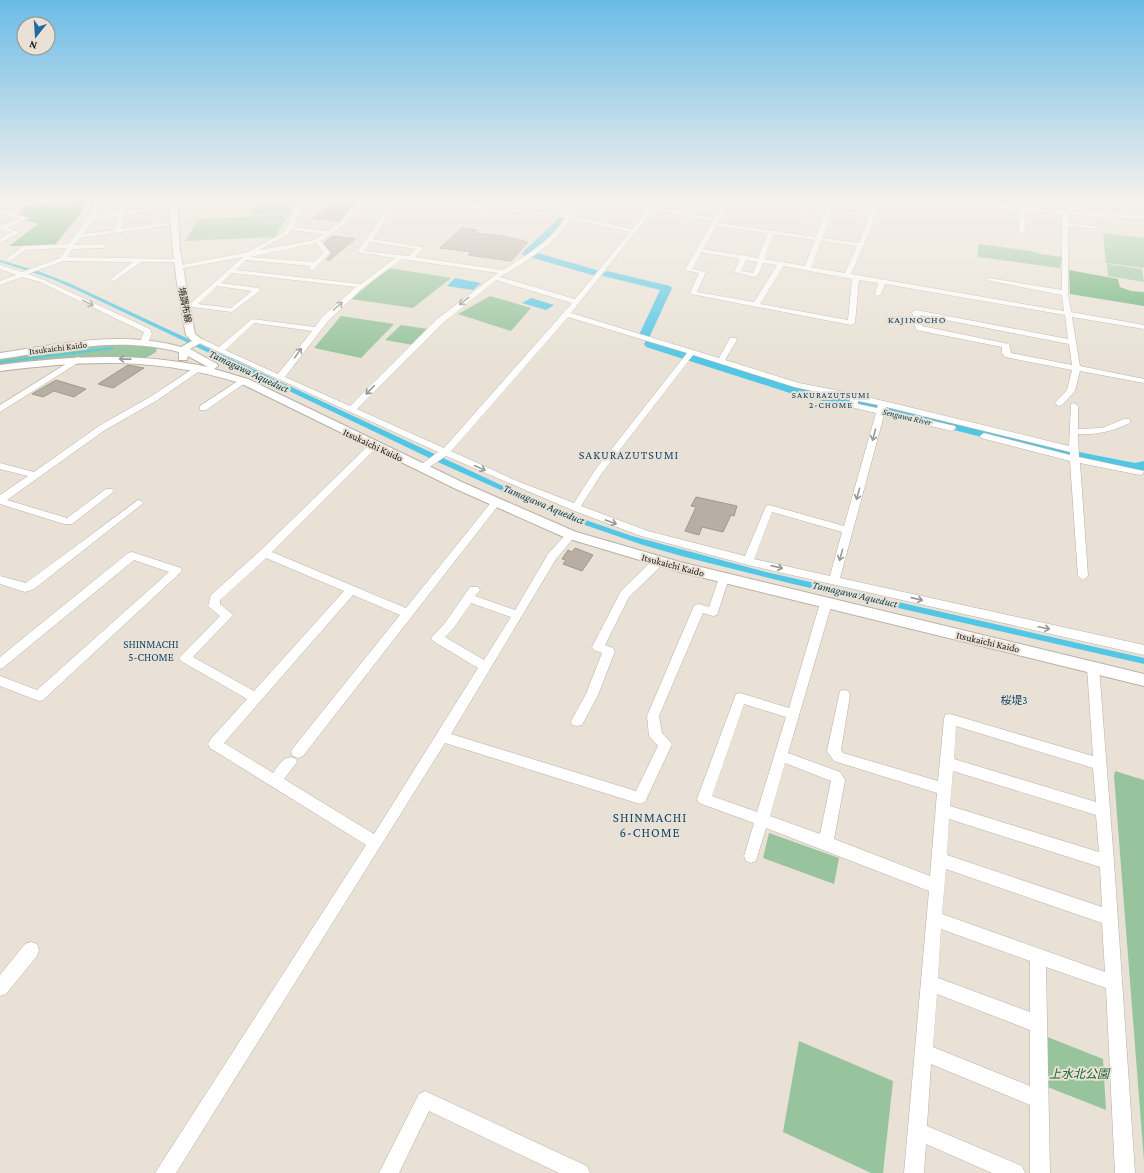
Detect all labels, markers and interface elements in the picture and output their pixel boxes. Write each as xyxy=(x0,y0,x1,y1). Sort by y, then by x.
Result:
north arrow xyxy=(16,16,56,56)
text: N xyxy=(27,39,38,52)
street label: 境調布線 xyxy=(177,286,194,325)
one-way arrow xyxy=(459,297,470,306)
one-way arrow xyxy=(82,299,94,307)
one-way arrow xyxy=(333,302,343,311)
district label: KAJINOCHO xyxy=(888,314,946,325)
street label: Itsukaichi Kaido xyxy=(29,339,88,357)
water label: Tamagawa Aqueduct xyxy=(207,347,292,396)
one-way arrow xyxy=(294,348,302,359)
one-way arrow xyxy=(119,355,132,363)
one-way arrow xyxy=(365,385,375,395)
district label: SAKURAZUTSUMI 2-CHOME xyxy=(792,390,870,410)
water label: Sengawa River xyxy=(882,407,933,428)
street label: Itsukaichi Kaido xyxy=(341,426,405,464)
one-way arrow xyxy=(870,429,877,442)
district label: SAKURAZUTSUMI xyxy=(579,448,679,462)
one-way arrow xyxy=(474,465,486,472)
water label: Tamagawa Aqueduct xyxy=(501,482,587,528)
one-way arrow xyxy=(854,488,861,501)
one-way arrow xyxy=(605,518,617,526)
one-way arrow xyxy=(837,549,844,562)
street label: Itsukaichi Kaido xyxy=(640,551,706,579)
one-way arrow xyxy=(770,564,783,572)
water label: Tamagawa Aqueduct xyxy=(811,578,899,611)
one-way arrow xyxy=(910,596,923,604)
one-way arrow xyxy=(1037,625,1050,633)
street label: Itsukaichi Kaido xyxy=(955,629,1021,655)
district label: SHINMACHI 5-CHOME xyxy=(123,638,179,663)
district label: 桜堤3 xyxy=(1000,694,1028,706)
district label: SHINMACHI 6-CHOME xyxy=(613,810,687,840)
park label: 上水北公園 xyxy=(1049,1067,1111,1081)

